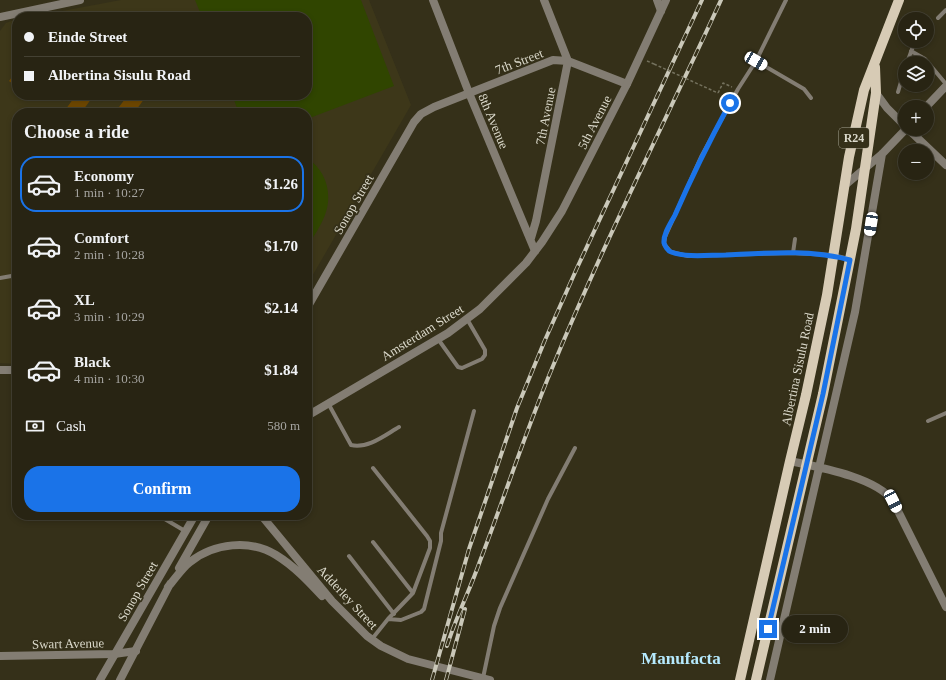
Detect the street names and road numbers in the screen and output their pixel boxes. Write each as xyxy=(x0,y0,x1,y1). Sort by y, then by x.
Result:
street label: 7th Street xyxy=(493,45,546,77)
street label: 7th Avenue xyxy=(533,86,558,146)
street label: 8th Avenue xyxy=(475,91,512,151)
street label: 5th Avenue xyxy=(574,93,615,152)
road number: R24 xyxy=(839,128,869,148)
street label: Sonop Street xyxy=(330,171,377,237)
street label: Amsterdam Street xyxy=(378,301,467,364)
street label: Albertina Sisulu Road xyxy=(778,311,817,427)
street label: Sonop Street xyxy=(114,558,161,624)
street label: Adderley Street xyxy=(314,562,381,633)
street label: Swart Avenue xyxy=(32,635,105,652)

